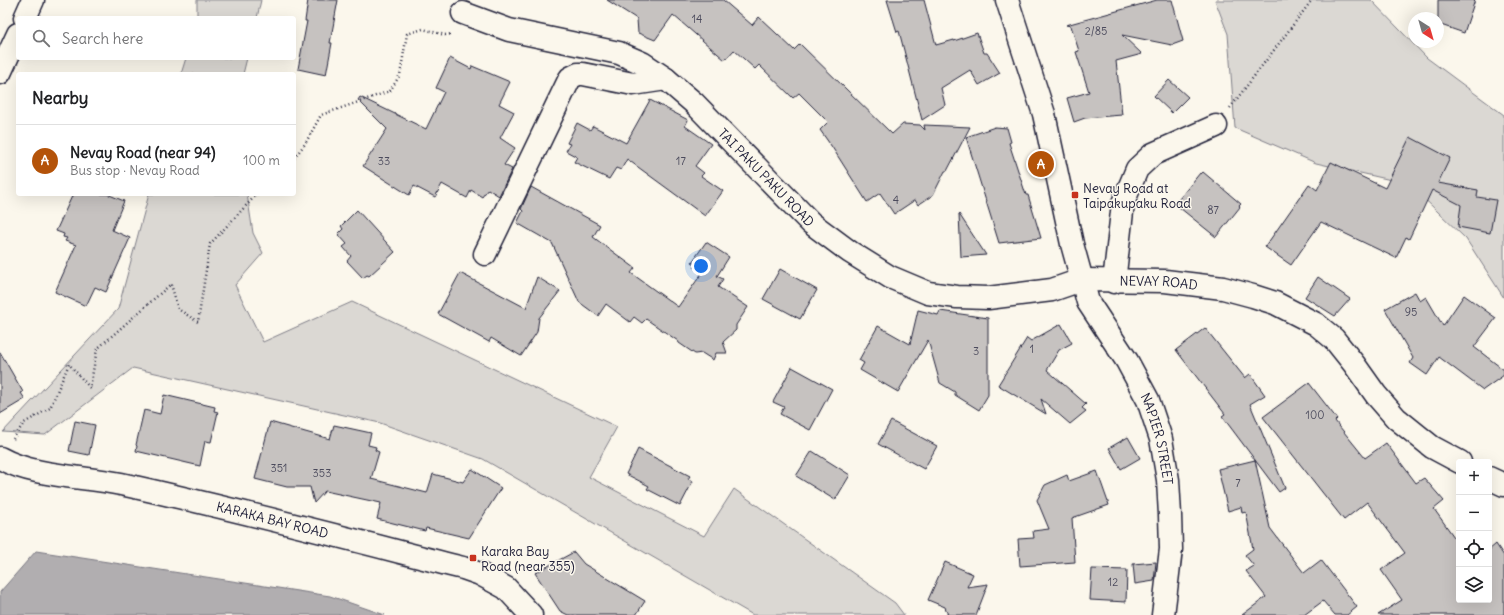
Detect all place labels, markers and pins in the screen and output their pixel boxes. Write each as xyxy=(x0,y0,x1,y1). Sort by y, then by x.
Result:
pin: A xyxy=(1028,149,1054,179)
place label: Nevay Road at Taipakupaku Road xyxy=(1083,180,1191,212)
marker: Nevay Road at Taipakupaku Road xyxy=(1070,190,1080,200)
place label: Karaka Bay Road (near 355) xyxy=(481,543,575,575)
marker: Karaka Bay Road (near 355) xyxy=(468,553,478,563)

